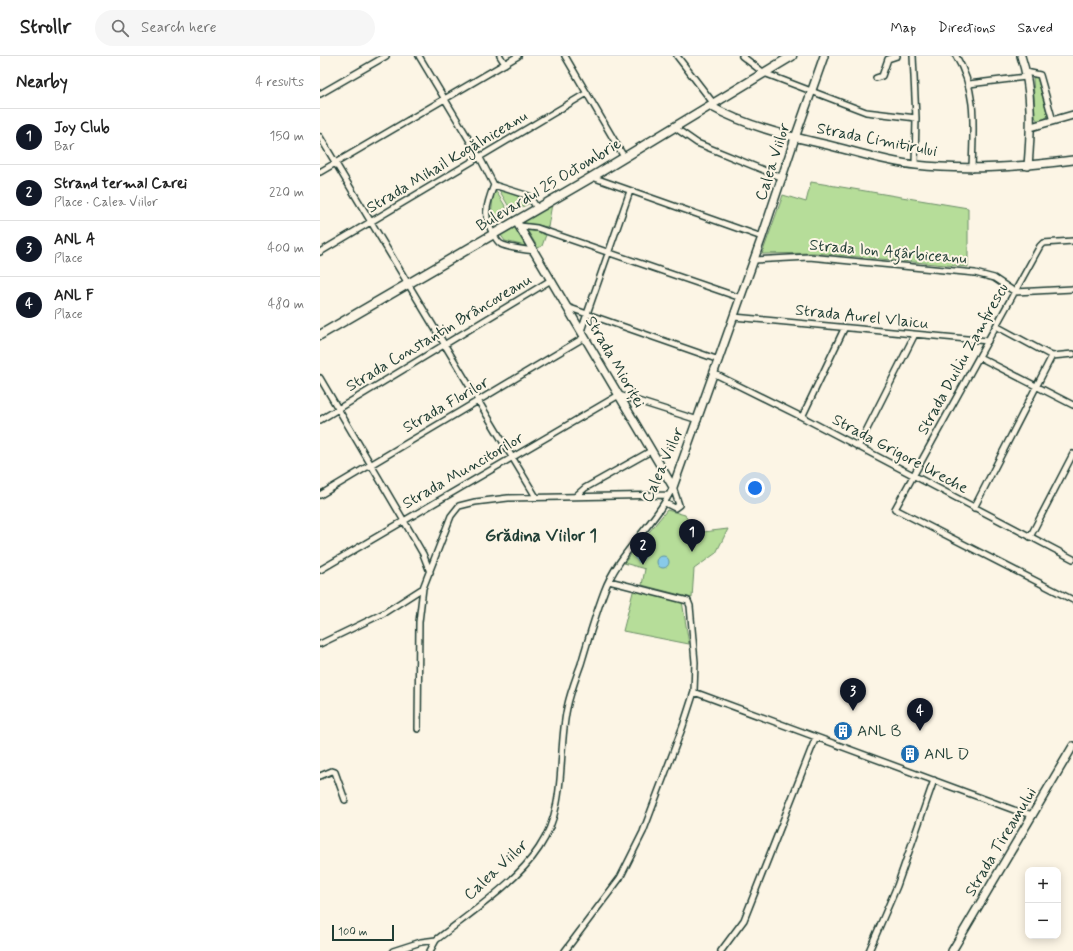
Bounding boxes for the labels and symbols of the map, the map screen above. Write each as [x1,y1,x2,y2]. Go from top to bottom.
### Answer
street label: Strada Mihail Kogălniceanu [363,106,532,219]
street label: Strada Cimitirului [815,118,939,162]
street label: Calea Viilor [751,120,796,203]
street label: Bulevardul 25 Octombrie [473,133,626,237]
street label: Strada Ion Agârbiceanu [808,235,967,270]
street label: Strada Constantin Brâncoveanu [342,269,536,397]
street label: Strada Duiliu Zamfirescu [913,279,1013,439]
street label: Strada Aurel Vlaicu [794,300,930,334]
street label: Strada Mioriței [580,312,650,412]
street label: Strada Florilor [399,372,493,438]
street label: Strada Grigore Ureche [828,409,972,499]
street label: Calea Viilor [637,424,689,506]
street label: Strada Muncitorilor [399,428,528,514]
your location [745,478,765,498]
pin: 1 [679,519,705,552]
district label: Grădina Viilor 1 [485,525,597,547]
pin: 2 [630,532,656,565]
pin: 3 [840,678,866,711]
pin: 4 [907,698,933,731]
building icon: ANL B [832,720,854,742]
place label: ANL B [857,721,902,742]
building icon: ANL D [899,743,921,765]
place label: ANL D [924,744,969,765]
street label: Strada Tireamului [960,783,1042,901]
street label: Calea Viilor [459,835,533,905]
scale bar [332,923,394,942]

